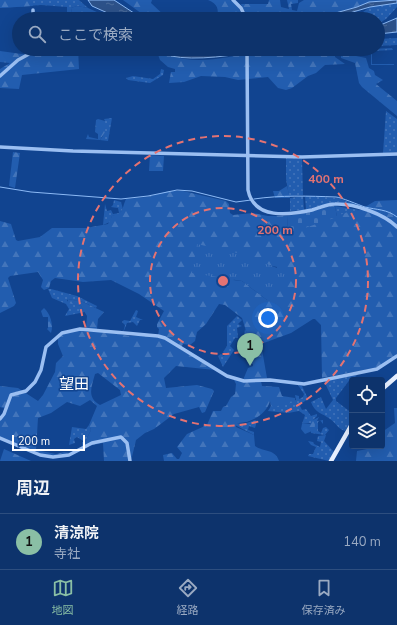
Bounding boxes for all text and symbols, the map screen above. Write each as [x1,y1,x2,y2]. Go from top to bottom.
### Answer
search box [12,12,385,56]
icon: search [26,23,48,45]
text: ここで検索 [58,25,133,45]
text: 400 m [308,171,344,187]
text: 200 m [257,222,293,238]
centre of rings [216,274,230,288]
your location [258,308,278,328]
pin: 1 [237,333,263,366]
district label: 望田 [59,374,89,394]
map controls [349,377,385,449]
button: locate [349,377,385,413]
button: layers [349,413,385,449]
scale bar [12,433,85,452]
text: 200 m [18,434,50,449]
text: 周辺 [16,477,50,500]
text: 清涼院 [54,523,99,543]
text: 1 [25,533,33,551]
text: 140 m [343,533,381,551]
text: 寺社 [54,545,80,563]
tab: 地図 [52,577,74,618]
tab: 経路 [177,577,199,618]
tab: 保存済み [302,577,346,618]

